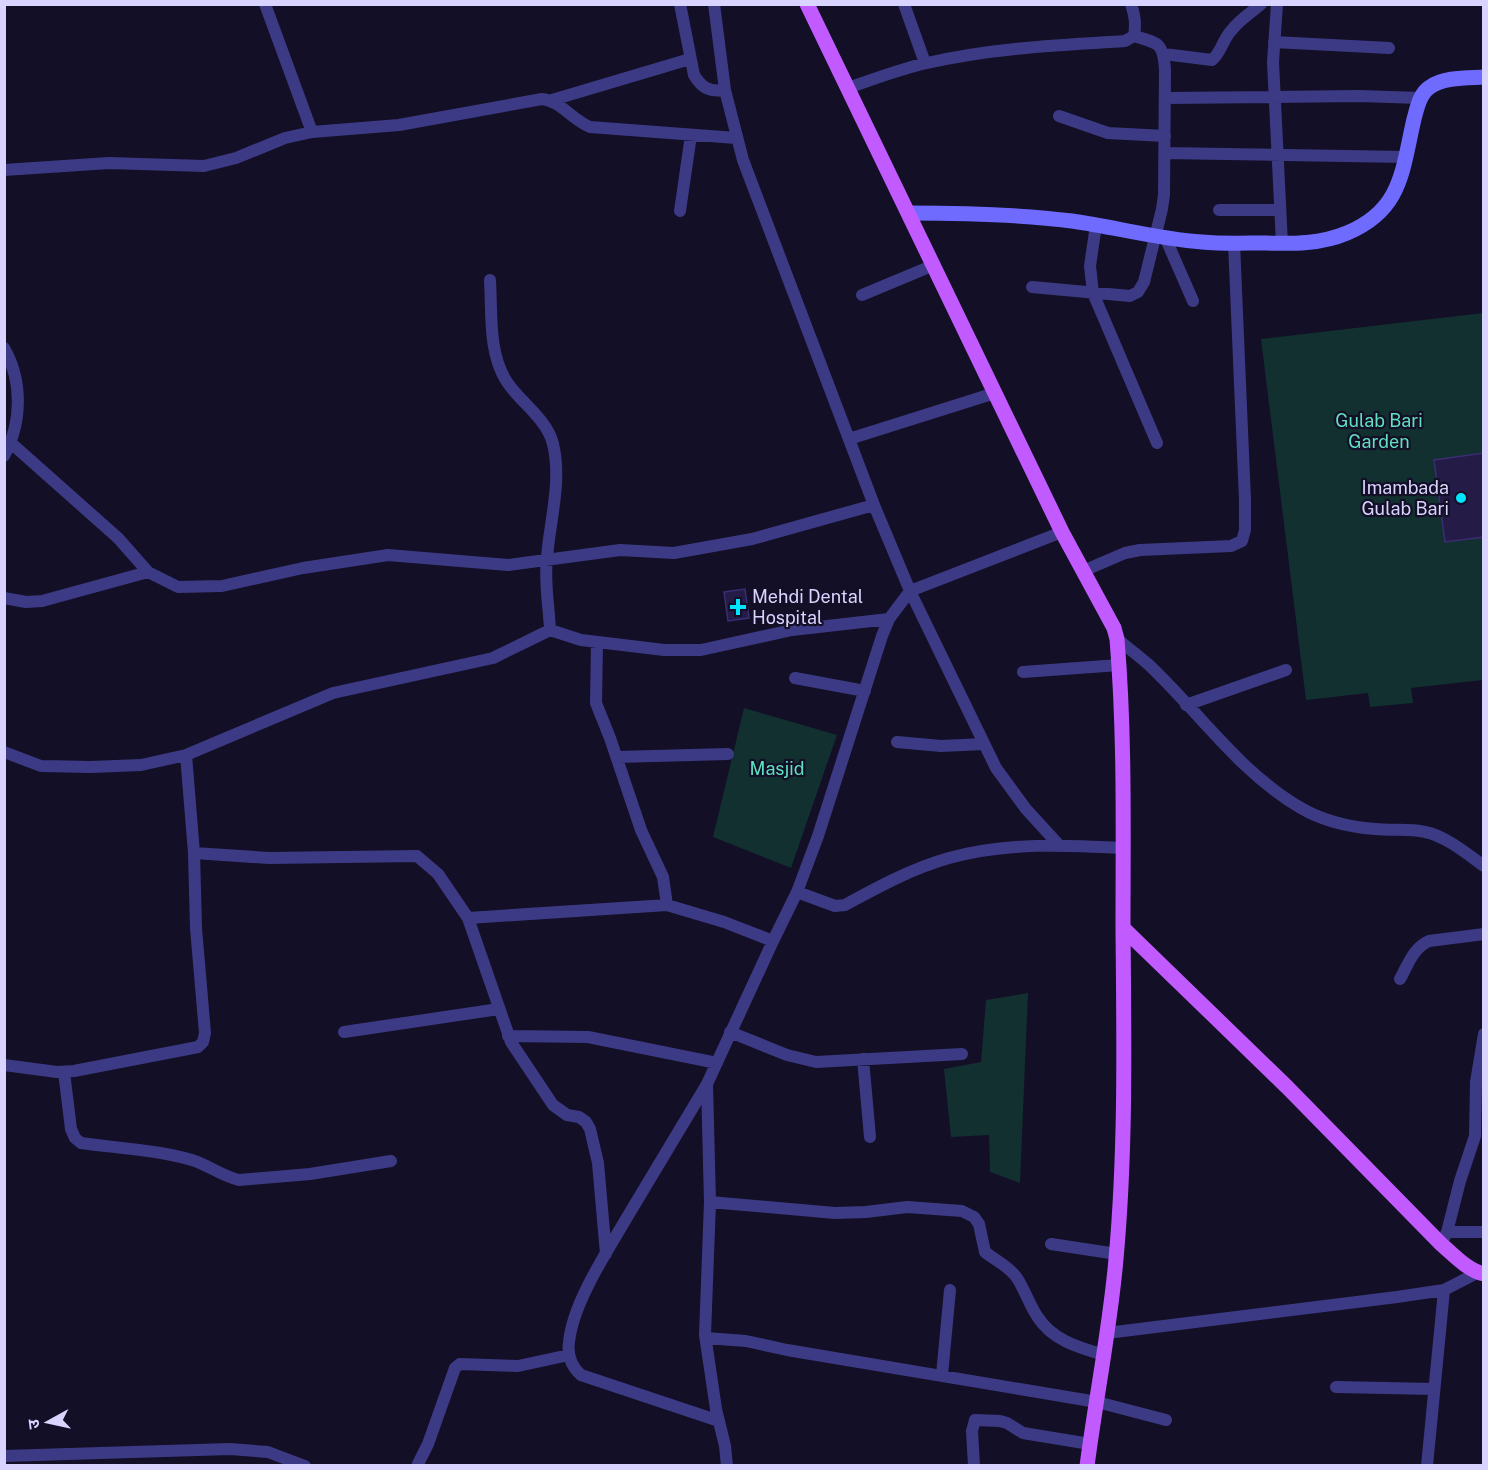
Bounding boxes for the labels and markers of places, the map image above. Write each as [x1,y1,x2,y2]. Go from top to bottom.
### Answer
place label: Imambada Gulab Bari [1361,477,1449,519]
marker: Imambada Gulab Bari [1454,491,1468,505]
place label: Mehdi Dental Hospital [752,586,863,628]
marker: Mehdi Dental Hospital [729,598,747,616]

